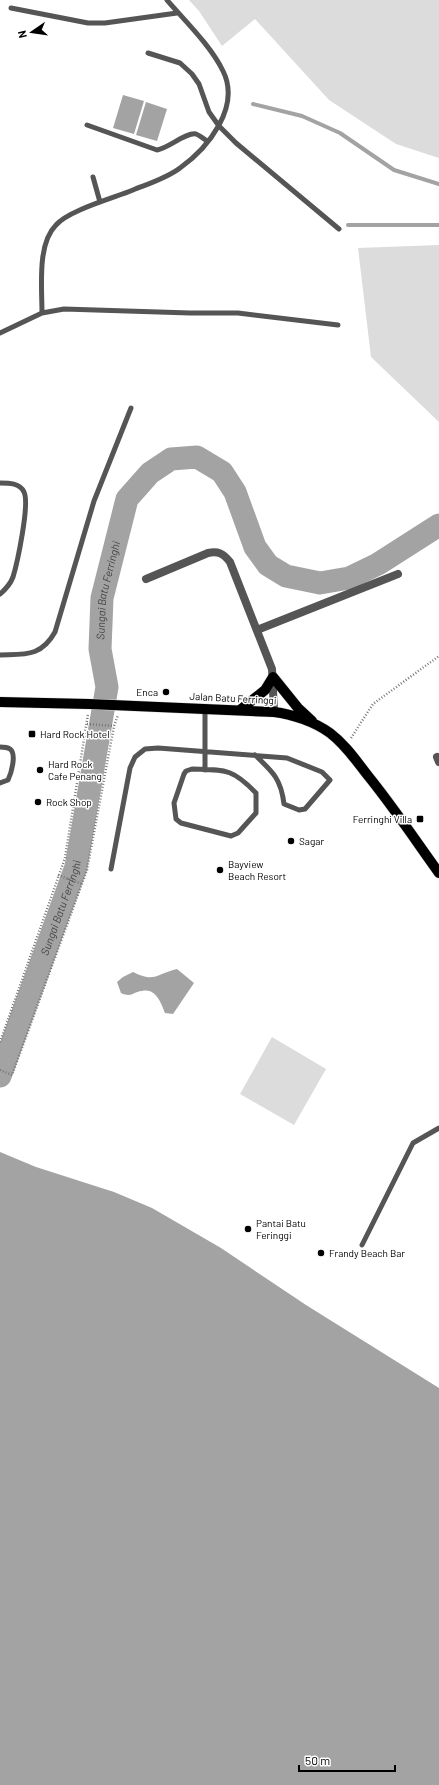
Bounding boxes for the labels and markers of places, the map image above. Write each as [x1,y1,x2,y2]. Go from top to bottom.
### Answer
place label: Enca [136,686,158,698]
marker: Enca [161,687,171,697]
place label: Hard Rock Hotel [40,728,110,740]
marker: Hard Rock Hotel [27,729,37,739]
place label: Hard Rock Cafe Penang [48,758,102,782]
marker: Hard Rock Cafe Penang [35,765,45,775]
place label: Rock Shop [46,796,92,808]
marker: Rock Shop [33,797,43,807]
place label: Ferringhi Villa [353,813,412,825]
marker: Ferringhi Villa [415,814,425,824]
place label: Sagar [299,835,324,847]
marker: Sagar [286,836,296,846]
place label: Bayview Beach Resort [228,858,287,882]
marker: Bayview Beach Resort [215,865,225,875]
place label: Pantai Batu Feringgi [256,1217,306,1241]
marker: Pantai Batu Feringgi [243,1224,253,1234]
place label: Frandy Beach Bar [329,1247,405,1259]
marker: Frandy Beach Bar [316,1248,326,1258]

